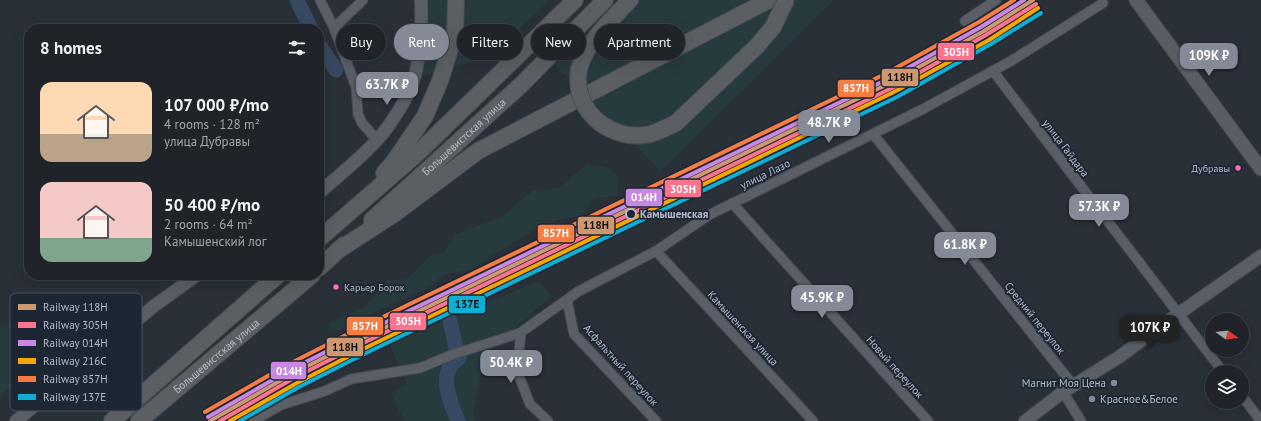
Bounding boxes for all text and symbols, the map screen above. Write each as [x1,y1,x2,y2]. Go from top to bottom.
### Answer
chip: Buy [336,24,386,60]
chip: Rent [394,24,449,60]
chip: Filters [457,24,523,60]
chip: New [531,24,586,60]
chip: Apartment [594,24,685,60]
text: 8 homes [40,37,102,59]
icon: filters [286,37,308,59]
line badge: 305Н [937,42,975,61]
pin: 109K ₽ [1176,43,1242,77]
text: 305Н [943,45,969,59]
text: 109K ₽ [1189,47,1229,64]
line badge: 118Н [881,68,919,87]
text: 118Н [887,70,913,84]
pin: 63.7K ₽ [350,72,424,106]
text: 63.7K ₽ [365,76,409,93]
line badge: 857Н [837,79,875,98]
text: 857Н [843,81,869,95]
text: 107 000 ₽/mo [164,94,269,116]
street label: Большевистская улица [419,95,509,178]
icon: home [72,98,120,146]
pin: 48.7K ₽ [792,110,866,144]
text: 48.7K ₽ [807,114,851,131]
text: 4 rooms · 128 m² [164,116,260,133]
street label: улица Гайдара [1040,116,1092,180]
text: улица Дубравы [164,133,250,150]
street label: улица Лазо [738,156,792,192]
place label: Дубравы [1192,162,1230,175]
marker: Дубравы [1233,163,1243,173]
line badge: 305Н [664,179,702,198]
text: 305Н [670,182,696,196]
line badge: 014Н [625,188,663,207]
text: 014Н [631,190,657,204]
text: 50 400 ₽/mo [164,194,260,216]
pin: 57.3K ₽ [1062,194,1136,228]
icon: home [72,198,120,246]
text: 57.3K ₽ [1078,198,1120,215]
place label: Камышенская [640,207,708,221]
marker: Камышенская [625,208,637,220]
text: 2 rooms · 64 m² [164,216,253,233]
line badge: 118Н [577,216,615,235]
text: 118Н [583,218,609,232]
line badge: 857Н [537,224,575,243]
text: 857Н [543,226,569,240]
pin: 61.8K ₽ [928,232,1002,266]
text: Камышенский лог [164,233,267,250]
text: 61.8K ₽ [943,236,987,253]
street label: Средний переулок [1002,279,1069,358]
place label: Карьер Борок [344,281,405,294]
marker: Карьер Борок [331,282,341,292]
pin: 45.9K ₽ [785,285,859,319]
street label: Камышенская улица [704,287,782,369]
text: 45.9K ₽ [800,289,844,306]
legend [10,293,142,411]
line badge: 137Е [448,295,486,314]
text: 137Е [455,297,479,311]
text: Railway 118Н [43,300,108,314]
line badge: 305Н [389,312,427,331]
north arrow [1205,313,1249,357]
map controls [1205,313,1249,409]
text: 305Н [395,314,421,328]
street label: Большевистская улица [170,315,262,396]
pin: 107K ₽ [1117,315,1183,349]
line badge: 857Н [346,316,384,336]
text: Railway 305Н [43,318,108,332]
text: 857Н [352,319,378,333]
text: 107K ₽ [1130,319,1170,336]
street label: Асфальтный переулок [581,321,662,409]
street label: Новый переулок [863,333,927,402]
text: Railway 014Н [43,336,108,350]
line badge: 118Н [326,337,364,357]
text: 118Н [332,340,358,354]
pin: 50.4K ₽ [474,350,548,384]
text: Railway 216С [43,354,107,368]
text: 50.4K ₽ [489,354,533,371]
line badge: 014Н [270,361,307,380]
text: 014Н [276,364,302,378]
button: layers [1205,365,1249,409]
text: Railway 857Н [43,372,108,386]
place label: Магнит Моя Цена [1022,376,1106,390]
marker: Магнит Моя Цена [1109,378,1119,388]
text: Railway 137Е [43,390,106,404]
place label: Красное&Белое [1100,392,1178,406]
marker: Красное&Белое [1087,394,1097,404]

